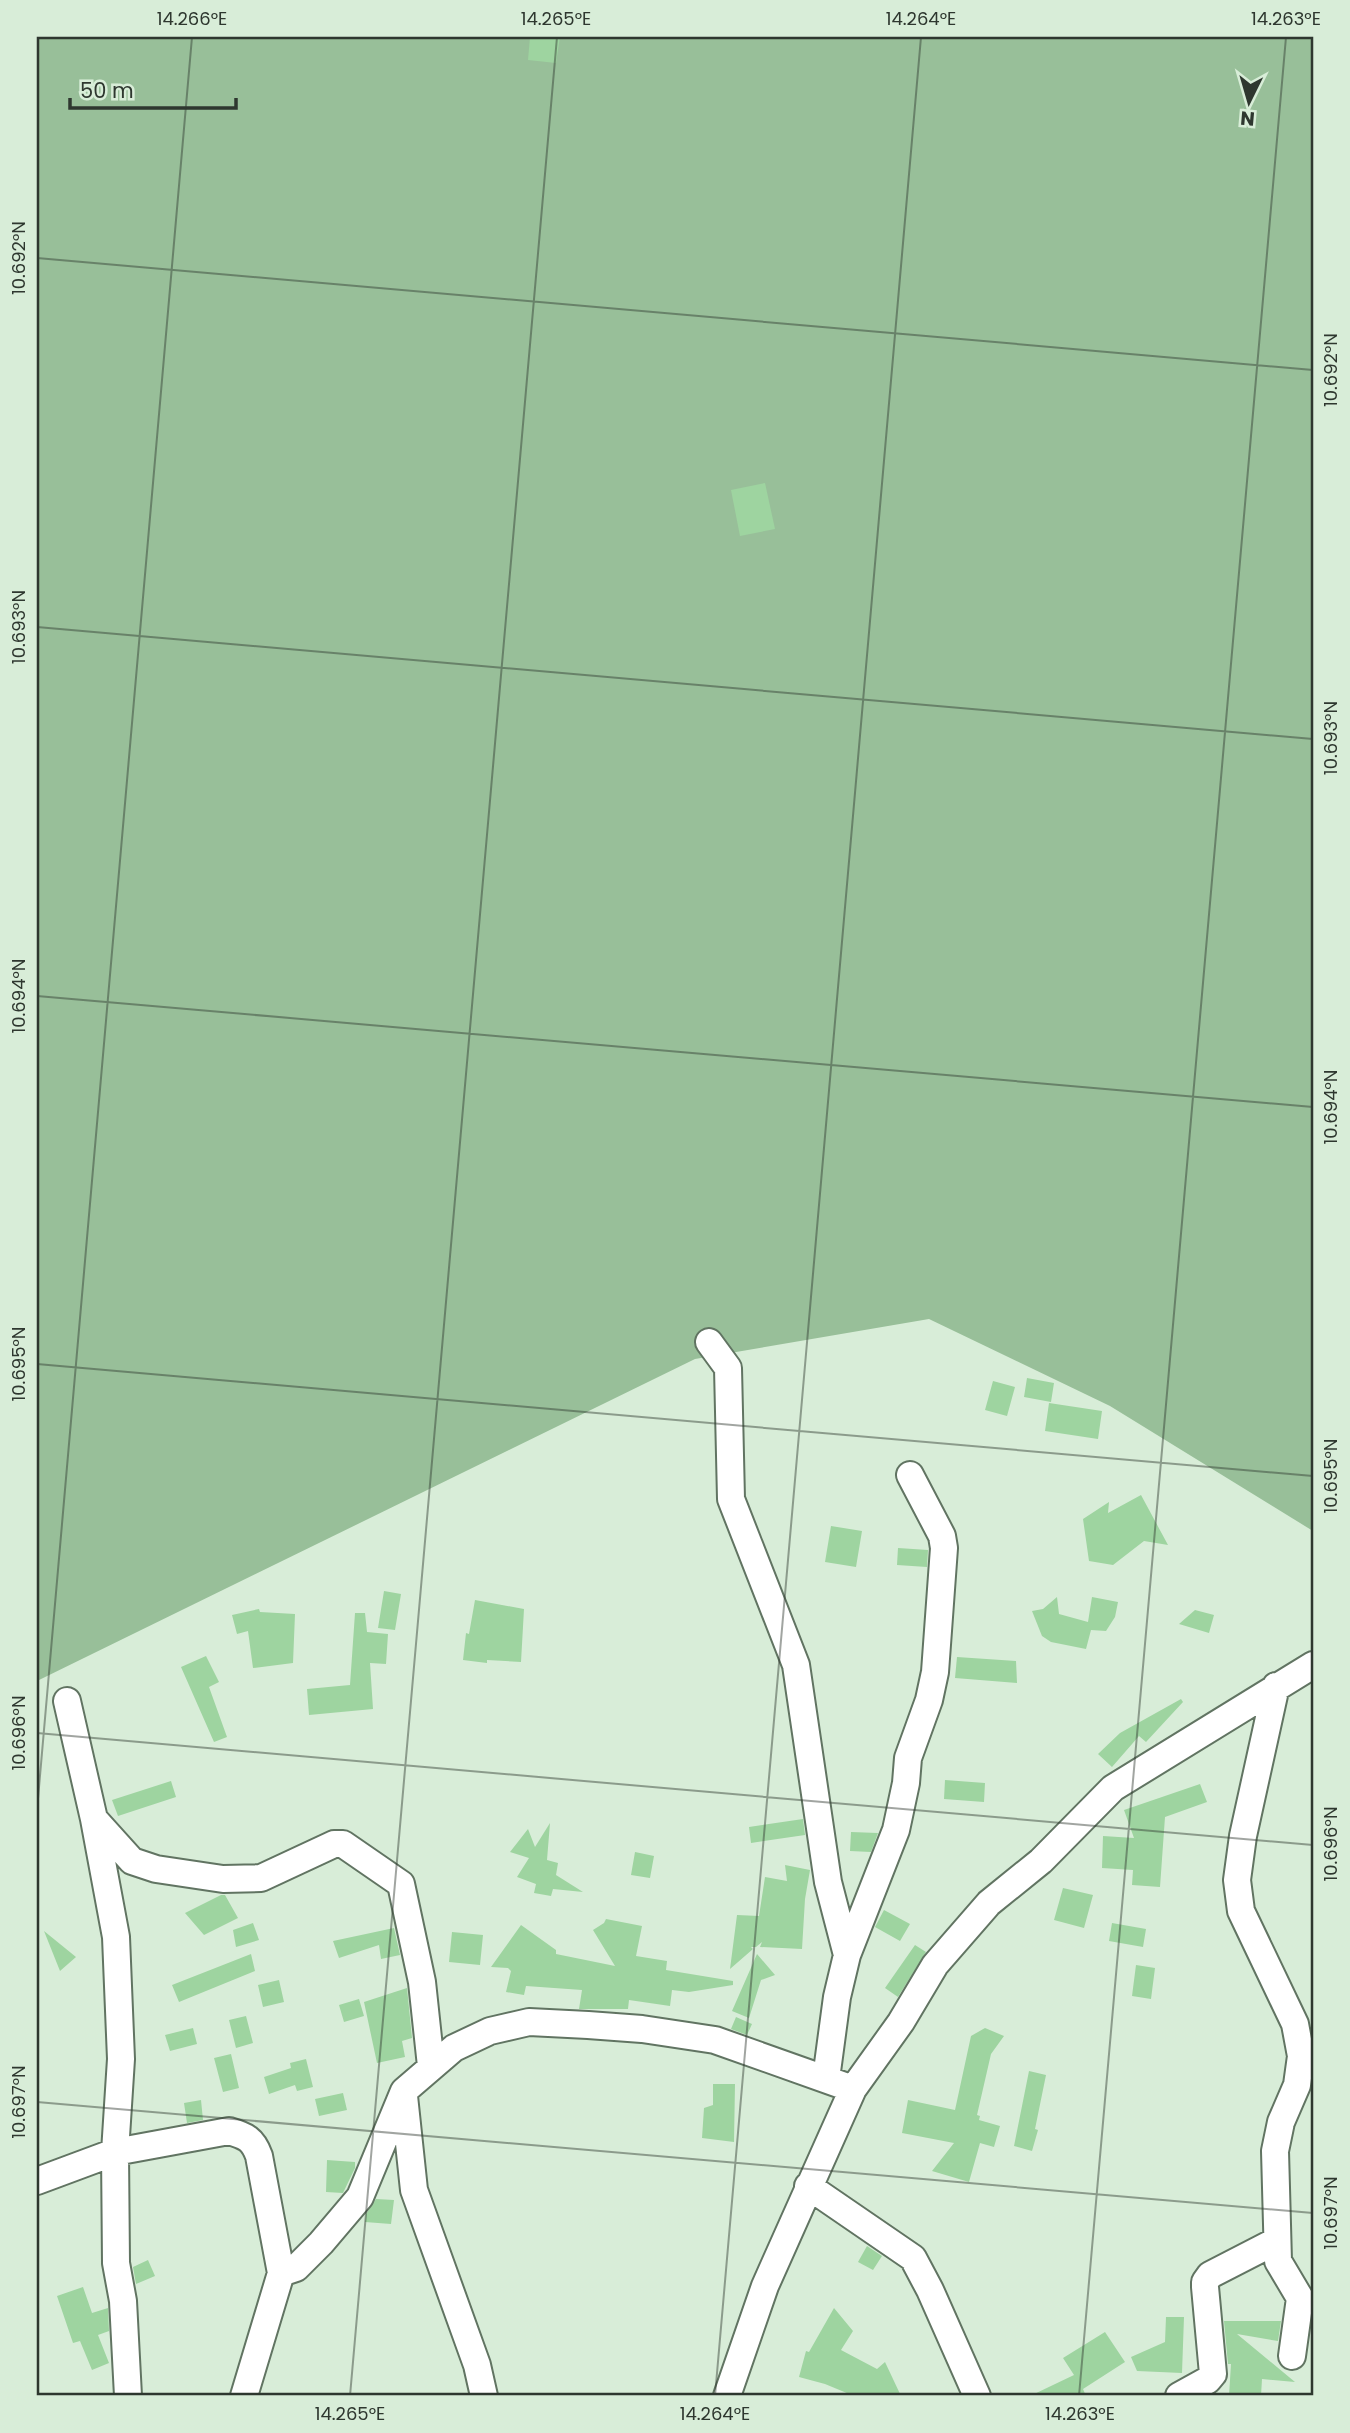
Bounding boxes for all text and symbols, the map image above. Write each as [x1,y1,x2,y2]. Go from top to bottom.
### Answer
text: 14.266°E [157,6,227,31]
text: 14.265°E [521,6,591,31]
text: 14.264°E [886,6,956,31]
text: 14.263°E [1251,6,1321,31]
scale bar [70,66,236,110]
north arrow [1214,66,1284,136]
text: 50 m [80,76,134,105]
text: N [1239,104,1256,133]
text: 10.692°N [6,221,31,295]
text: 10.692°N [1318,333,1343,407]
text: 10.693°N [6,590,31,664]
text: 10.693°N [1318,701,1343,775]
text: 10.694°N [6,959,31,1033]
text: 10.694°N [1318,1070,1343,1144]
text: 10.695°N [6,1327,31,1401]
text: 10.695°N [1318,1439,1343,1513]
text: 10.696°N [6,1695,31,1771]
text: 10.696°N [1318,1806,1343,1882]
text: 10.697°N [6,2065,31,2139]
text: 10.697°N [1318,2176,1343,2250]
text: 14.265°E [315,2401,385,2426]
text: 14.264°E [680,2401,750,2426]
text: 14.263°E [1045,2401,1115,2426]

